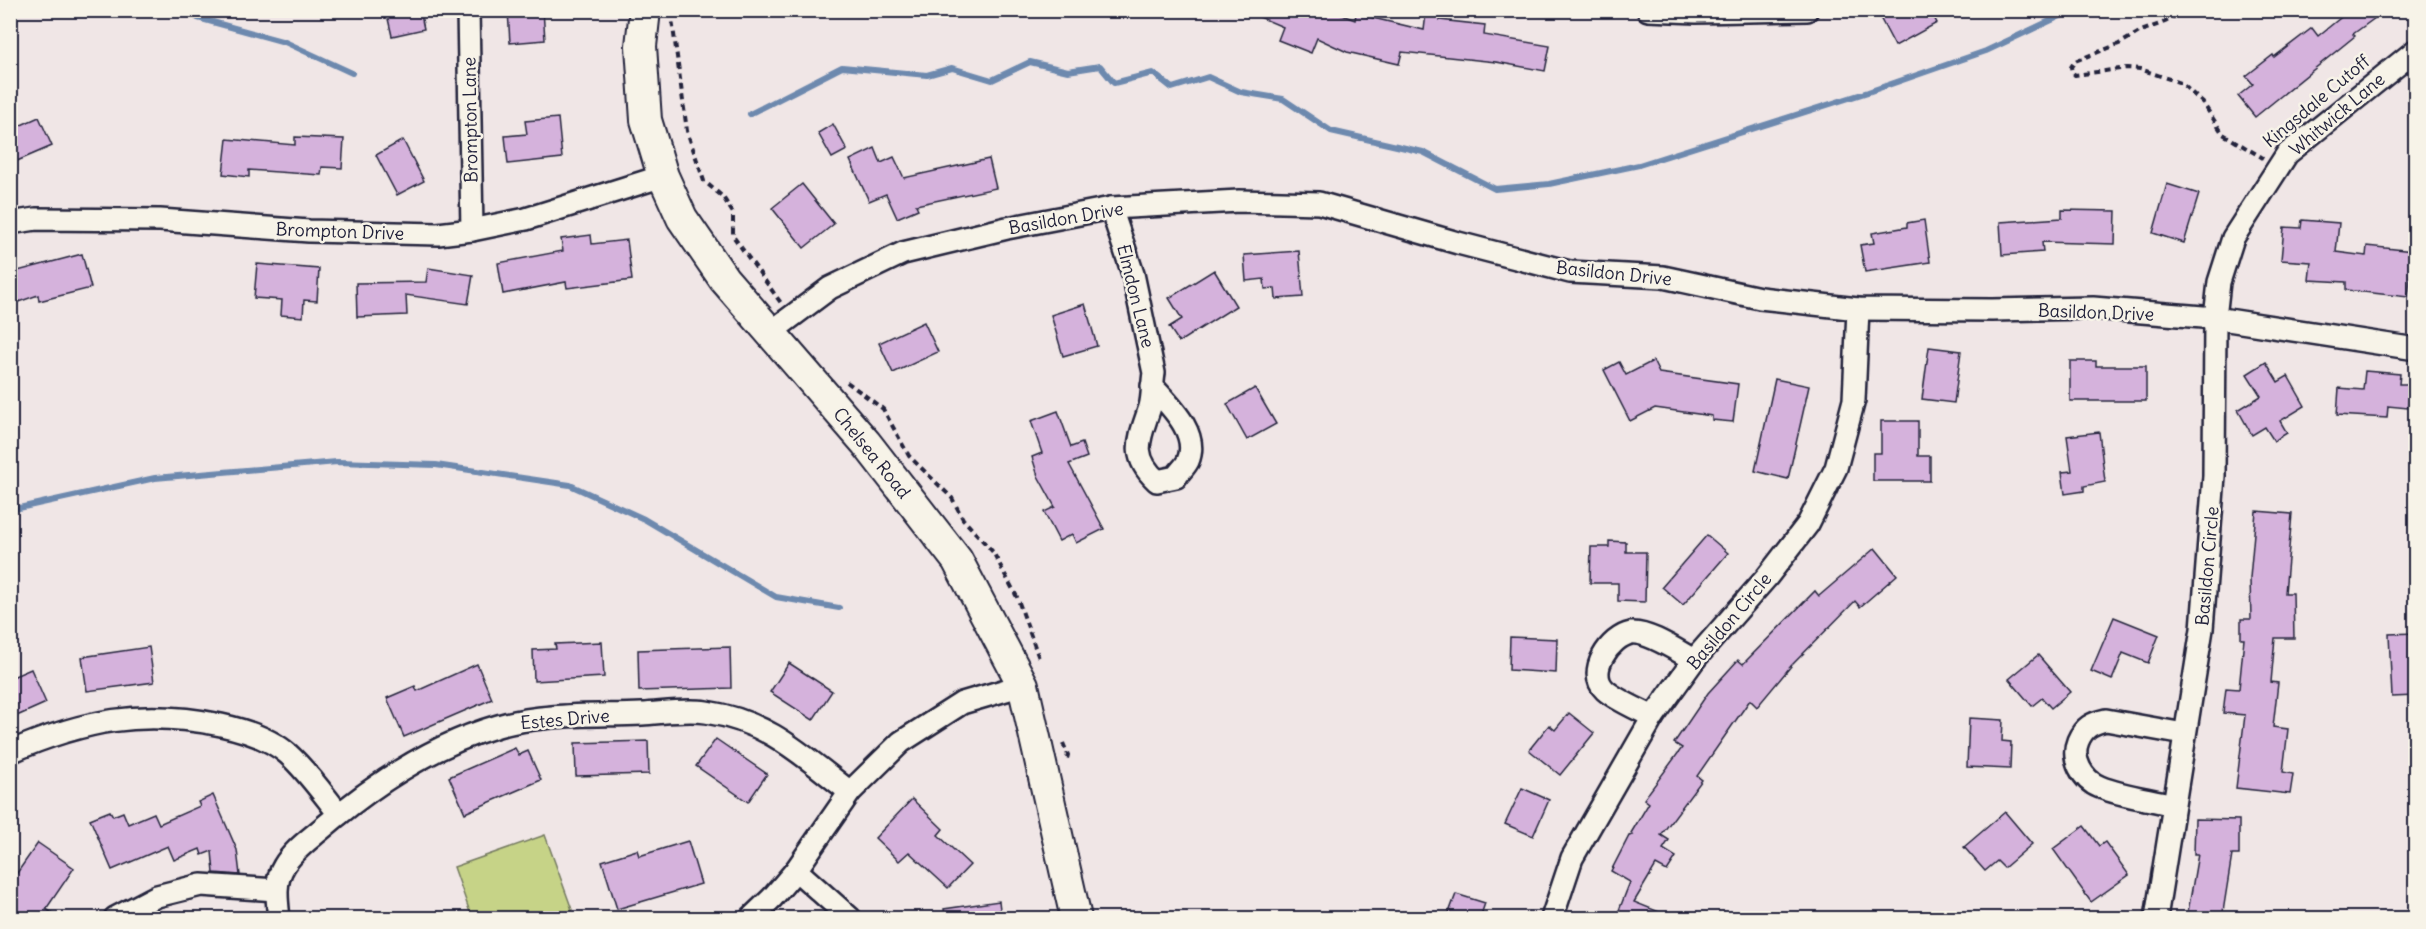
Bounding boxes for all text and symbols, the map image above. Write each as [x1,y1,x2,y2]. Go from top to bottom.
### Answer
street label: Kingsdale Cutoff [2258,49,2375,152]
street label: Brompton Lane [457,57,483,183]
street label: Whitwick Lane [2285,67,2389,161]
street label: Basildon Drive [1007,197,1125,239]
street label: Brompton Drive [275,217,405,245]
street label: Elmdon Lane [1112,242,1160,350]
street label: Basildon Drive [1555,255,1673,291]
street label: Basildon Drive [2037,298,2155,326]
street label: Chelsea Road [828,403,916,504]
street label: Basildon Circle [2190,505,2224,627]
street label: Basildon Circle [1682,568,1776,674]
street label: Estes Drive [519,704,611,734]

